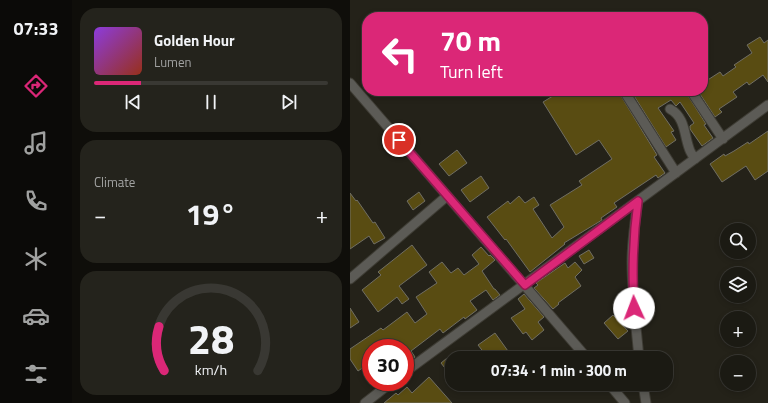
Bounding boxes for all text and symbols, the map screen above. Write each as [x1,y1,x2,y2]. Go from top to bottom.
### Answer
text: 07:33 [14,15,58,42]
text: 70 m [440,19,501,62]
icon: left [374,28,426,80]
text: Golden Hour [154,29,235,52]
text: Lumen [154,52,191,72]
text: Turn left [440,58,503,85]
icon: directions [22,72,50,100]
icon: previous [122,91,144,113]
icon: pause [200,91,222,113]
icon: next [278,91,300,113]
pin [382,123,416,157]
icon: music [22,129,50,157]
icon: arrive [388,129,410,151]
text: Climate [94,172,135,192]
icon: phone [22,187,50,215]
text: 19° [186,191,236,237]
text: − [94,198,106,232]
text: + [316,198,328,232]
map controls [720,223,756,391]
button: search [720,223,756,259]
icon: climate [22,245,50,273]
button: layers [720,267,756,303]
position arrow [613,287,655,329]
icon: car [22,302,50,330]
text: 28 [188,307,234,370]
button: + [720,311,756,347]
speed limit sign: 30 [362,339,414,391]
button: − [720,355,756,391]
text: km/h [195,359,227,381]
text: 07:34 · 1 min · 300 m [491,359,627,382]
icon: filters [22,360,50,388]

